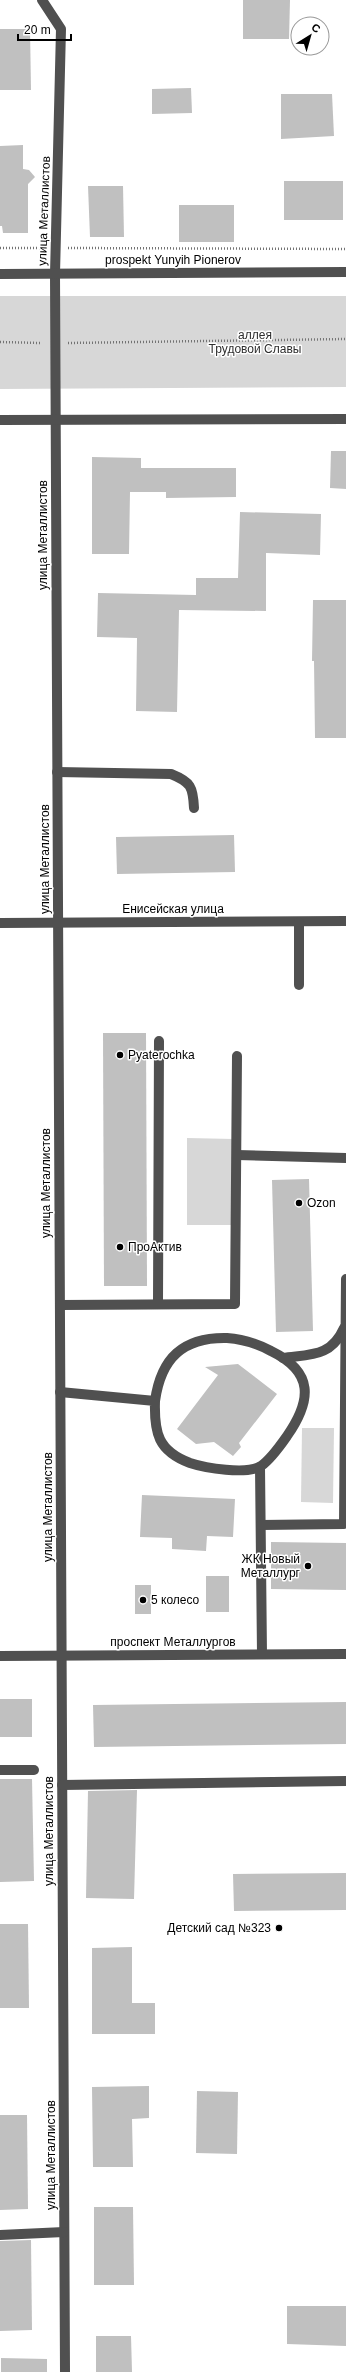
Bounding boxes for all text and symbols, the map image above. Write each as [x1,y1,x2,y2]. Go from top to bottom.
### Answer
scale bar [18,16,71,42]
north arrow [290,16,330,56]
text: С [309,21,323,35]
text: 20 m [24,23,51,37]
street label: улица Металлистов [35,156,53,266]
street label: prospekt Yunyih Pionerov [105,253,241,267]
park label: аллея Трудовой Славы [209,328,301,356]
street label: улица Металлистов [36,480,50,590]
street label: улица Металлистов [38,804,52,914]
street label: Енисейская улица [122,902,224,916]
place label: Pyaterochka [128,1048,195,1062]
marker: Pyaterochka [115,1050,125,1060]
street label: улица Металлистов [39,1128,53,1238]
place label: Ozon [307,1196,336,1210]
marker: Ozon [294,1198,304,1208]
place label: ПроАктив [128,1240,182,1254]
marker: ПроАктив [115,1242,125,1252]
street label: улица Металлистов [41,1452,55,1562]
place label: ЖК Новый Металлург [241,1552,301,1580]
marker: ЖК Новый Металлург [303,1561,313,1571]
place label: 5 колесо [151,1593,200,1607]
marker: 5 колесо [138,1595,148,1605]
street label: проспект Металлургов [110,1635,236,1649]
street label: улица Металлистов [42,1776,56,1886]
place label: Детский сад №323 [167,1921,271,1935]
marker: Детский сад №323 [274,1923,284,1933]
street label: улица Металлистов [44,2100,58,2210]

